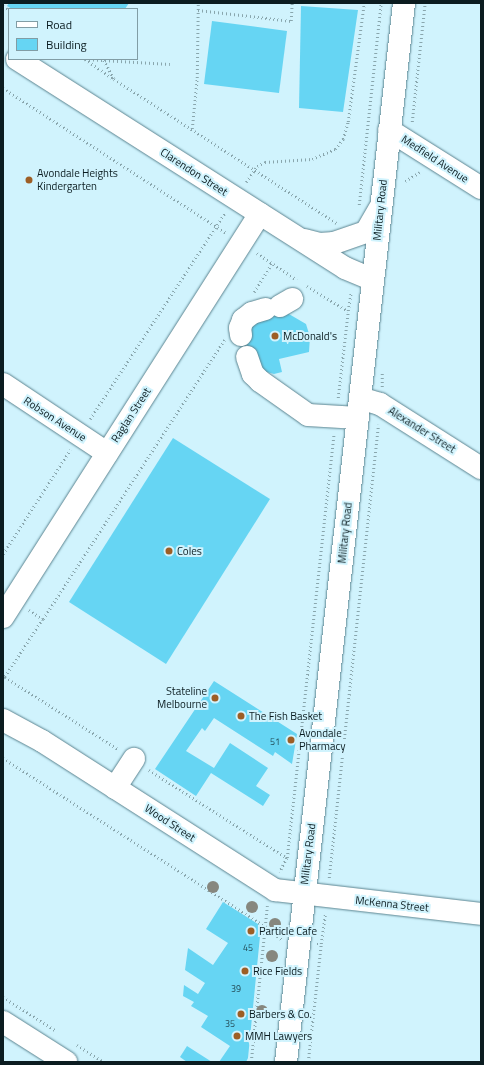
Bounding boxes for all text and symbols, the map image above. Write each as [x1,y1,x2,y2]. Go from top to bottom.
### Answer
legend [8,8,138,60]
text: Road [46,15,72,34]
text: Building [46,35,87,54]
street label: Medfield Avenue [399,132,471,186]
street label: Clarendon Street [158,145,230,199]
place label: Avondale Heights Kindergarten [37,167,118,193]
marker: Avondale Heights Kindergarten [24,175,34,185]
street label: Military Road [370,179,390,241]
place label: McDonald's [283,329,337,343]
marker: McDonald's [270,331,280,341]
street label: Raglan Street [108,385,154,445]
street label: Robson Avenue [21,394,89,444]
street label: Alexander Street [386,404,458,456]
street label: Military Road [335,502,355,564]
place label: Coles [177,544,202,558]
marker: Coles [164,546,174,556]
place label: Stateline Melbourne [157,685,207,711]
marker: Stateline Melbourne [210,693,220,703]
place label: The Fish Basket [249,709,322,723]
marker: The Fish Basket [236,711,246,721]
place label: Avondale Pharmacy [299,727,346,753]
marker: Avondale Pharmacy [286,735,296,745]
house number: 51 [270,737,280,747]
street label: Wood Street [142,802,198,844]
street label: Military Road [298,823,318,885]
street label: McKenna Street [355,894,429,914]
place label: Particle Cafe [259,924,317,938]
marker: Particle Cafe [246,926,256,936]
house number: 45 [243,943,253,953]
place label: Rice Fields [253,964,302,978]
marker: Rice Fields [240,966,250,976]
house number: 39 [231,984,241,994]
place label: Barbers & Co. [249,1007,312,1021]
marker: Barbers & Co. [236,1009,246,1019]
house number: 35 [225,1019,235,1029]
place label: MMH Lawyers [245,1029,312,1043]
marker: MMH Lawyers [232,1031,242,1041]

